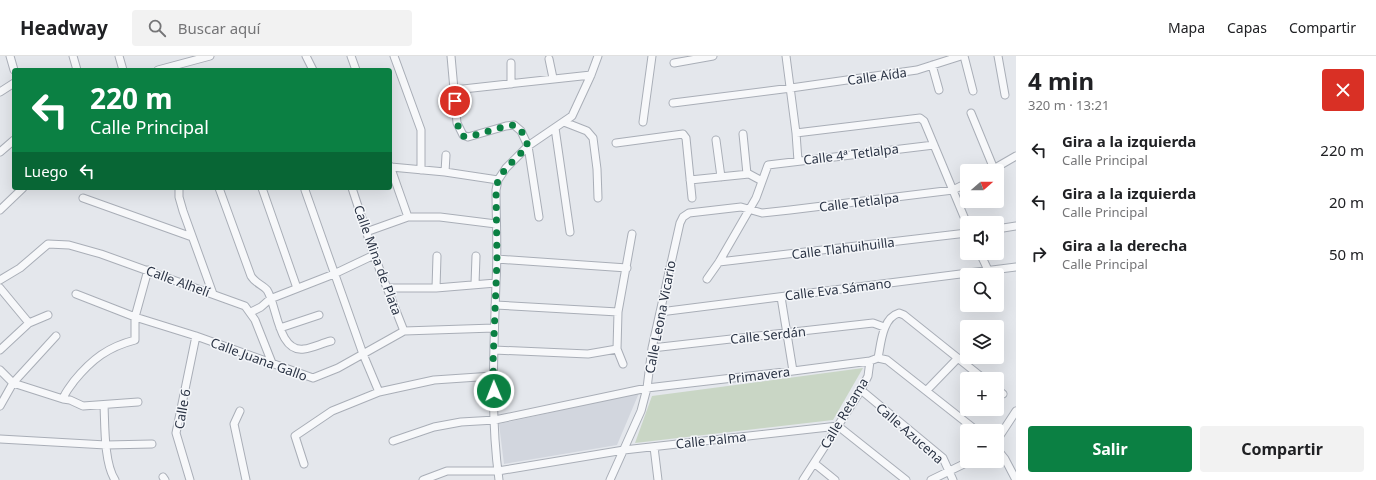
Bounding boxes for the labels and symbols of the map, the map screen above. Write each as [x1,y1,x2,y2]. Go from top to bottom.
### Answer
street label: Calle Aída [846,63,908,89]
pin [438,84,472,118]
street label: Calle 4ª Tetlalpa [802,139,900,169]
north arrow [960,164,1004,208]
street label: Calle Tetlalpa [818,188,900,216]
street label: Calle Mina de Plata [350,202,406,318]
street label: Calle Tlahuihuilla [790,233,896,263]
street label: Calle Leona Vicario [640,259,680,375]
street label: Calle Alhelí [144,261,213,301]
street label: Calle Eva Sámano [784,274,892,304]
street label: Calle Serdán [729,322,807,348]
street label: Calle Juana Gallo [208,333,310,385]
street label: Primavera [727,362,791,388]
position arrow [473,370,515,412]
street label: Calle Retama [816,374,872,452]
street label: Calle 6 [170,388,194,430]
street label: Calle Azucena [872,399,948,467]
street label: Calle Palma [675,427,747,453]

